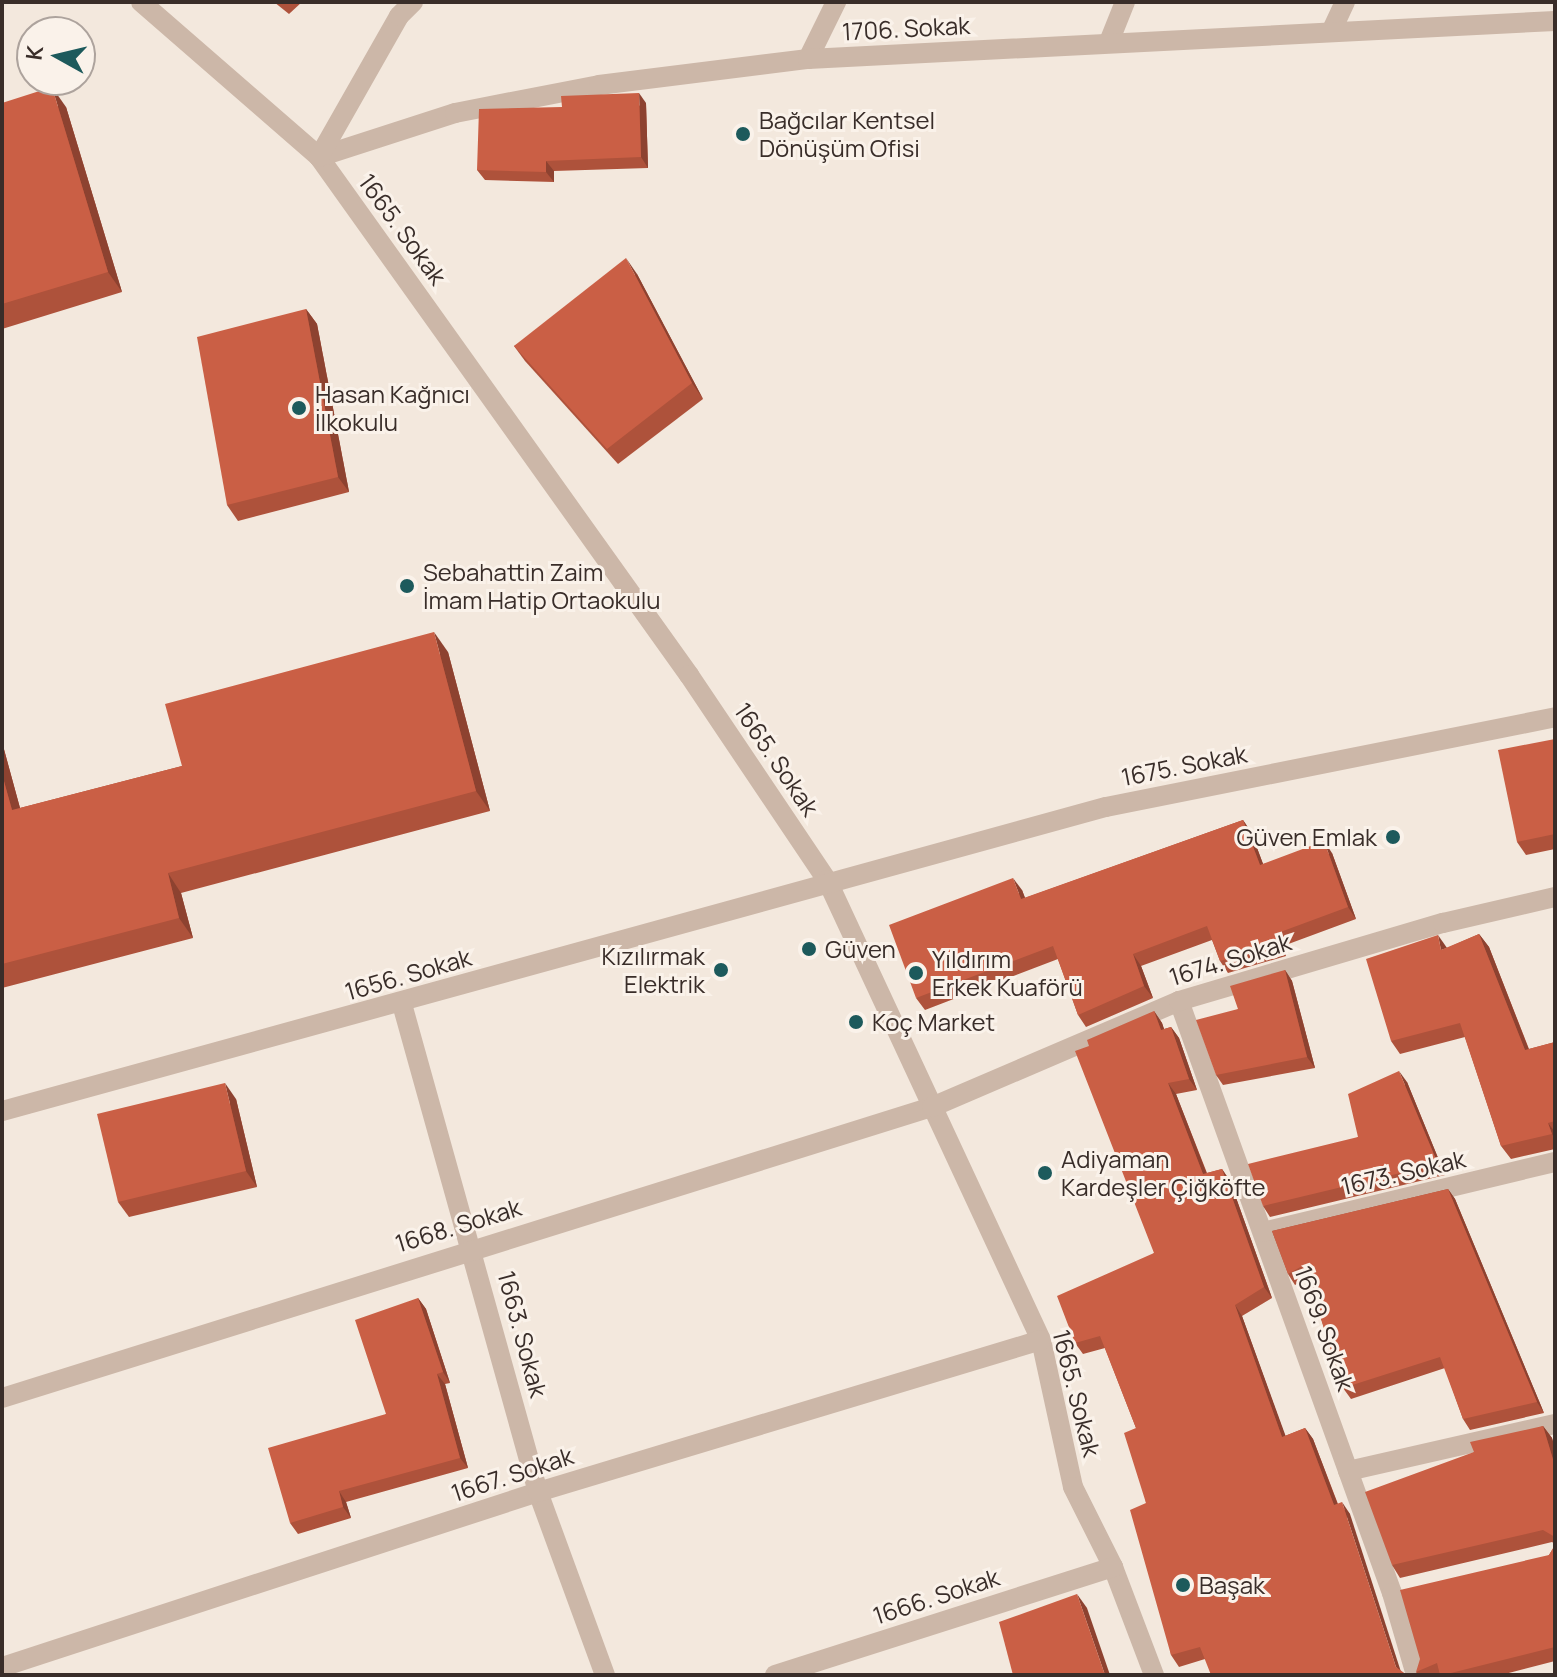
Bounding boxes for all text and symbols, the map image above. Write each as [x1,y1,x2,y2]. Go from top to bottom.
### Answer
street label: 1706. Sokak [841,10,971,46]
north arrow [16,16,96,96]
text: K [18,44,50,62]
place label: Bağcılar Kentsel Dönüşüm Ofisi [759,106,935,162]
marker: Bağcılar Kentsel Dönüşüm Ofisi [734,125,752,143]
street label: 1665. Sokak [353,168,453,290]
place label: Hasan Kağnıcı İlkokulu [315,380,470,436]
marker: Hasan Kağnıcı İlkokulu [290,399,308,417]
place label: Sebahattin Zaim İmam Hatip Ortaokulu [423,558,661,614]
marker: Sebahattin Zaim İmam Hatip Ortaokulu [398,577,416,595]
street label: 1665. Sokak [729,697,825,821]
street label: 1675. Sokak [1119,739,1249,791]
place label: Güven Emlak [1237,823,1377,851]
marker: Güven Emlak [1384,828,1402,846]
street label: 1674. Sokak [1166,927,1294,991]
place label: Güven [825,935,896,963]
marker: Güven [800,940,818,958]
street label: 1656. Sokak [342,942,474,1006]
place label: Kızılırmak Elektrik [601,942,705,998]
place label: Yıldırım Erkek Kuaförü [932,945,1083,1001]
marker: Kızılırmak Elektrik [712,961,730,979]
marker: Yıldırım Erkek Kuaförü [907,964,925,982]
place label: Koç Market [872,1008,995,1036]
marker: Koç Market [847,1013,865,1031]
street label: 1673. Sokak [1338,1144,1468,1200]
place label: Adiyaman Kardeşler Çiğköfte [1061,1145,1265,1201]
marker: Adiyaman Kardeşler Çiğköfte [1036,1164,1054,1182]
street label: 1668. Sokak [392,1192,524,1258]
street label: 1669. Sokak [1289,1262,1361,1394]
street label: 1663. Sokak [492,1268,554,1400]
street label: 1665. Sokak [1047,1326,1107,1460]
street label: 1667. Sokak [447,1441,577,1507]
street label: 1666. Sokak [869,1562,1003,1630]
place label: Başak [1199,1571,1265,1599]
marker: Başak [1174,1576,1192,1594]

